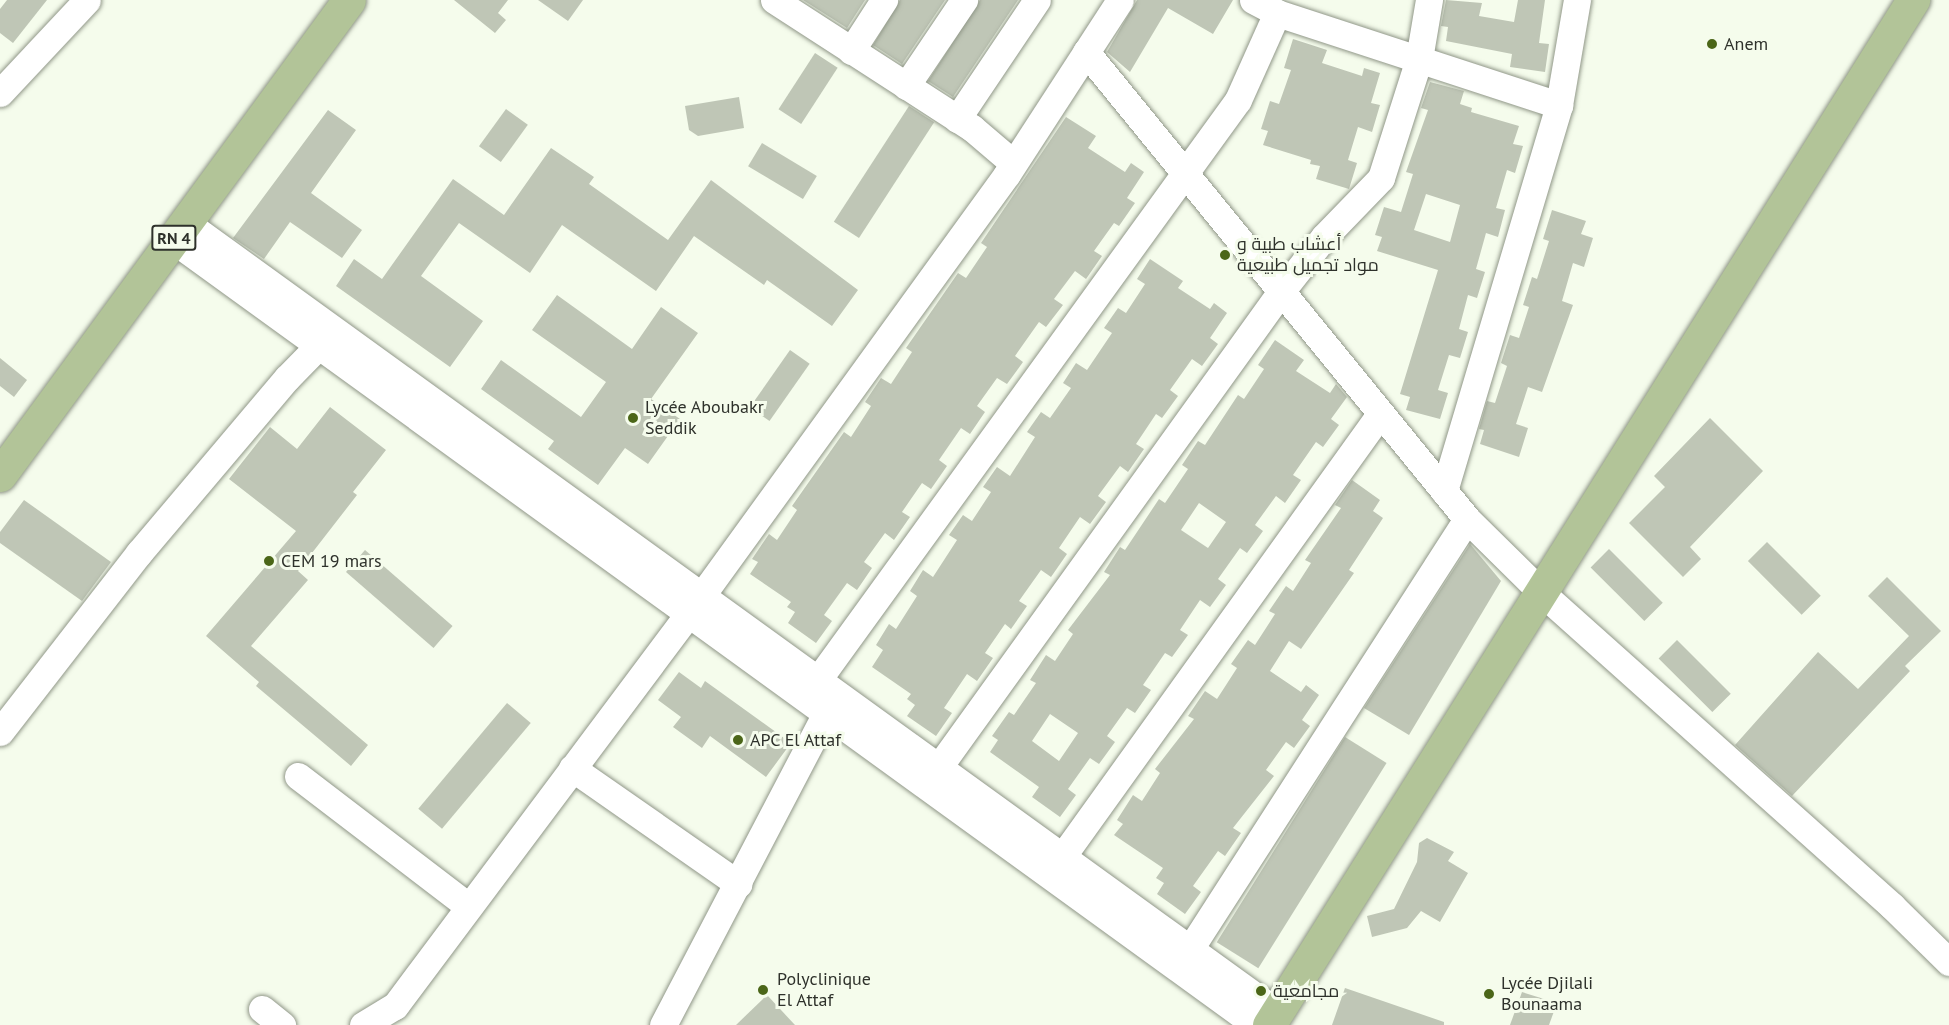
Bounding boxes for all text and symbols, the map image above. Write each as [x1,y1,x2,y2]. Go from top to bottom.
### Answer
place label: Anem [1724,33,1768,55]
marker: Anem [1705,37,1719,51]
road number: RN 4 [150,225,198,251]
place label: أعشاب طبية و مواد تجميل طبيعية [1237,234,1379,276]
marker: أعشاب طبية و مواد تجميل طبيعية [1218,248,1232,262]
place label: Lycée Aboubakr Seddik [645,397,764,440]
marker: Lycée Aboubakr Seddik [626,411,640,425]
place label: CEM 19 mars [281,550,382,572]
marker: CEM 19 mars [262,554,276,568]
place label: APC El Attaf [750,729,842,751]
marker: APC El Attaf [731,733,745,747]
place label: Polyclinique El Attaf [777,969,871,1012]
place label: Lycée Djilali Bounaama [1501,973,1593,1016]
place label: مجامعية [1273,980,1339,1002]
marker: Polyclinique El Attaf [754,981,772,999]
marker: مجامعية [1254,984,1268,998]
marker: Lycée Djilali Bounaama [1482,987,1496,1001]

